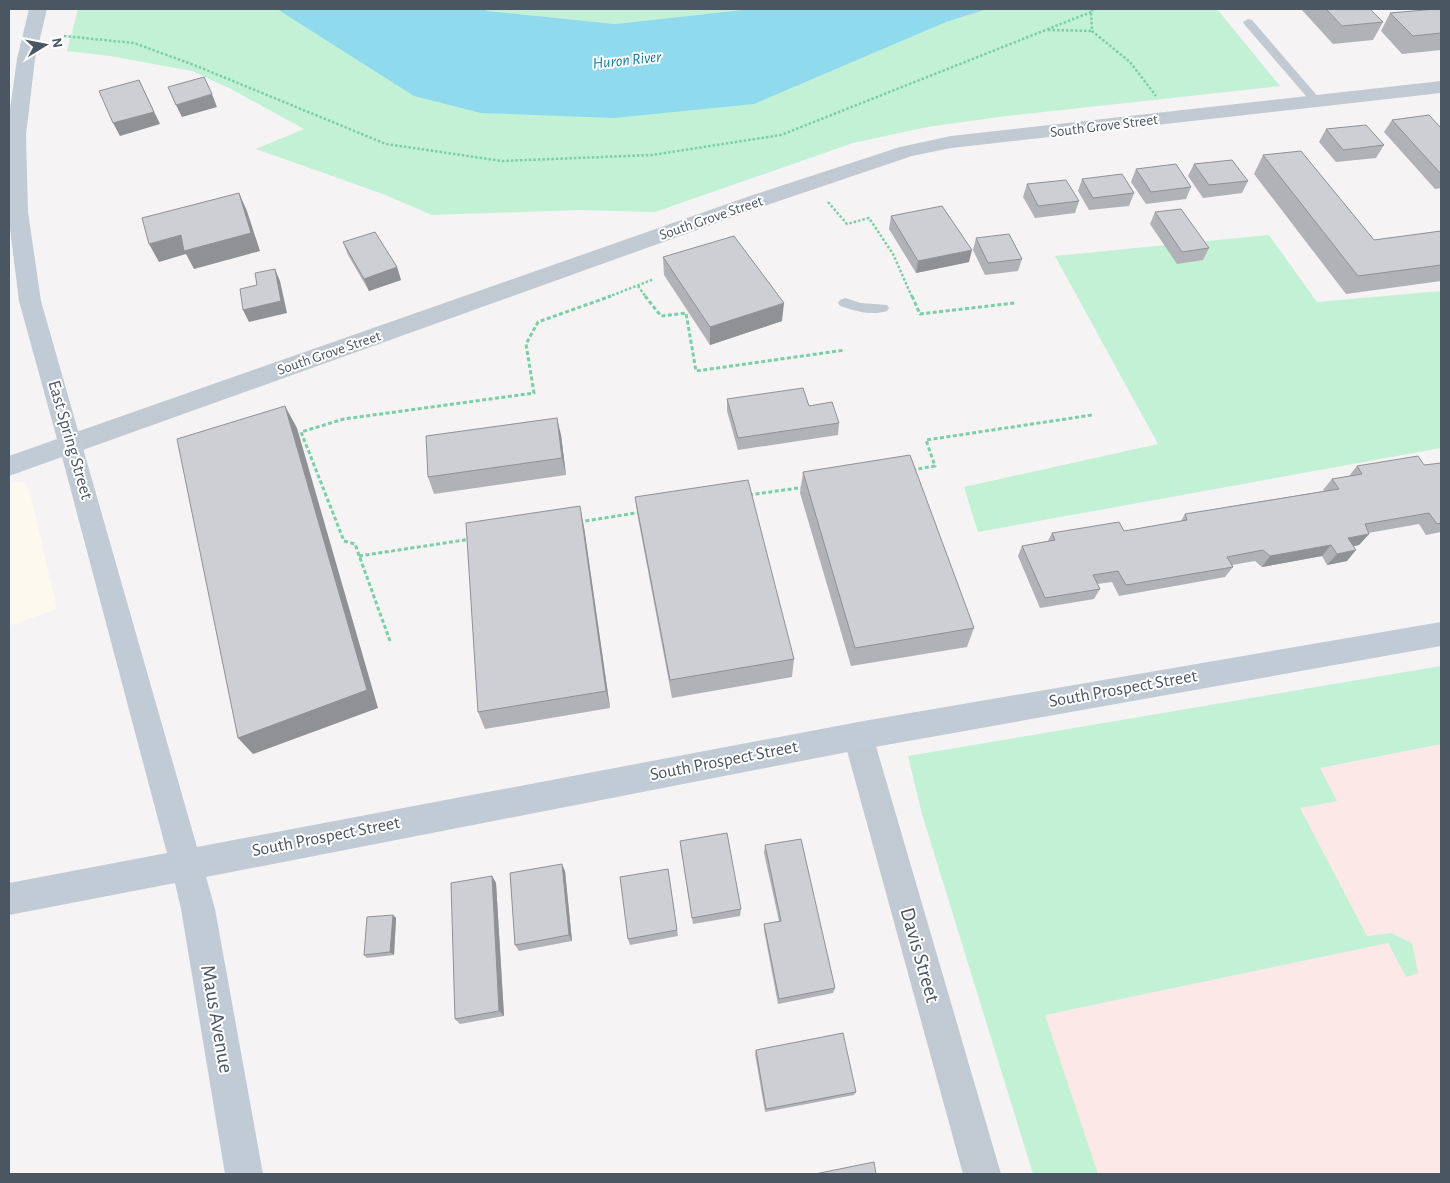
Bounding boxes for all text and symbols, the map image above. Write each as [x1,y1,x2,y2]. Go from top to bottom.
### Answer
north arrow [20,20,70,70]
text: N [49,37,65,49]
water label: Huron River [592,48,663,72]
street label: South Grove Street [1049,112,1159,140]
street label: South Grove Street [657,193,765,243]
street label: South Grove Street [275,328,383,378]
street label: East Spring Street [44,378,96,502]
street label: South Prospect Street [1048,667,1199,711]
street label: South Prospect Street [649,738,800,784]
street label: South Prospect Street [251,814,402,860]
street label: Davis Street [896,905,944,1005]
street label: Maus Avenue [197,963,237,1075]

